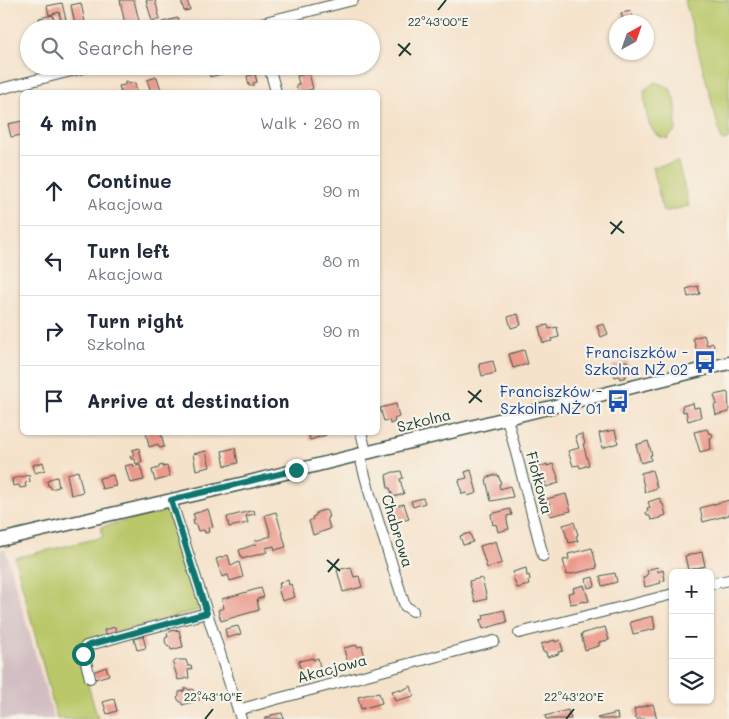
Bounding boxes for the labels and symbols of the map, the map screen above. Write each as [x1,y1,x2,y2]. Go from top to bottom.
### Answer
text: 22°43'00"E [408,13,468,29]
north arrow [609,15,654,60]
place label: Franciszków - Szkolna NŻ 02 [585,342,688,379]
bus stop icon: Franciszków - Szkolna NŻ 02 [692,349,718,375]
place label: Franciszków - Szkolna NŻ 01 [500,381,602,418]
bus stop icon: Franciszków - Szkolna NŻ 01 [605,388,631,414]
street label: Szkolna [395,404,453,436]
street label: Fiołkowa [522,449,558,516]
route end [285,459,308,482]
street label: Chabrowa [377,492,419,570]
route start [72,643,95,666]
street label: Akacjowa [295,649,369,687]
text: 22°43'10"E [184,688,242,704]
text: 22°43'20"E [544,688,604,704]

